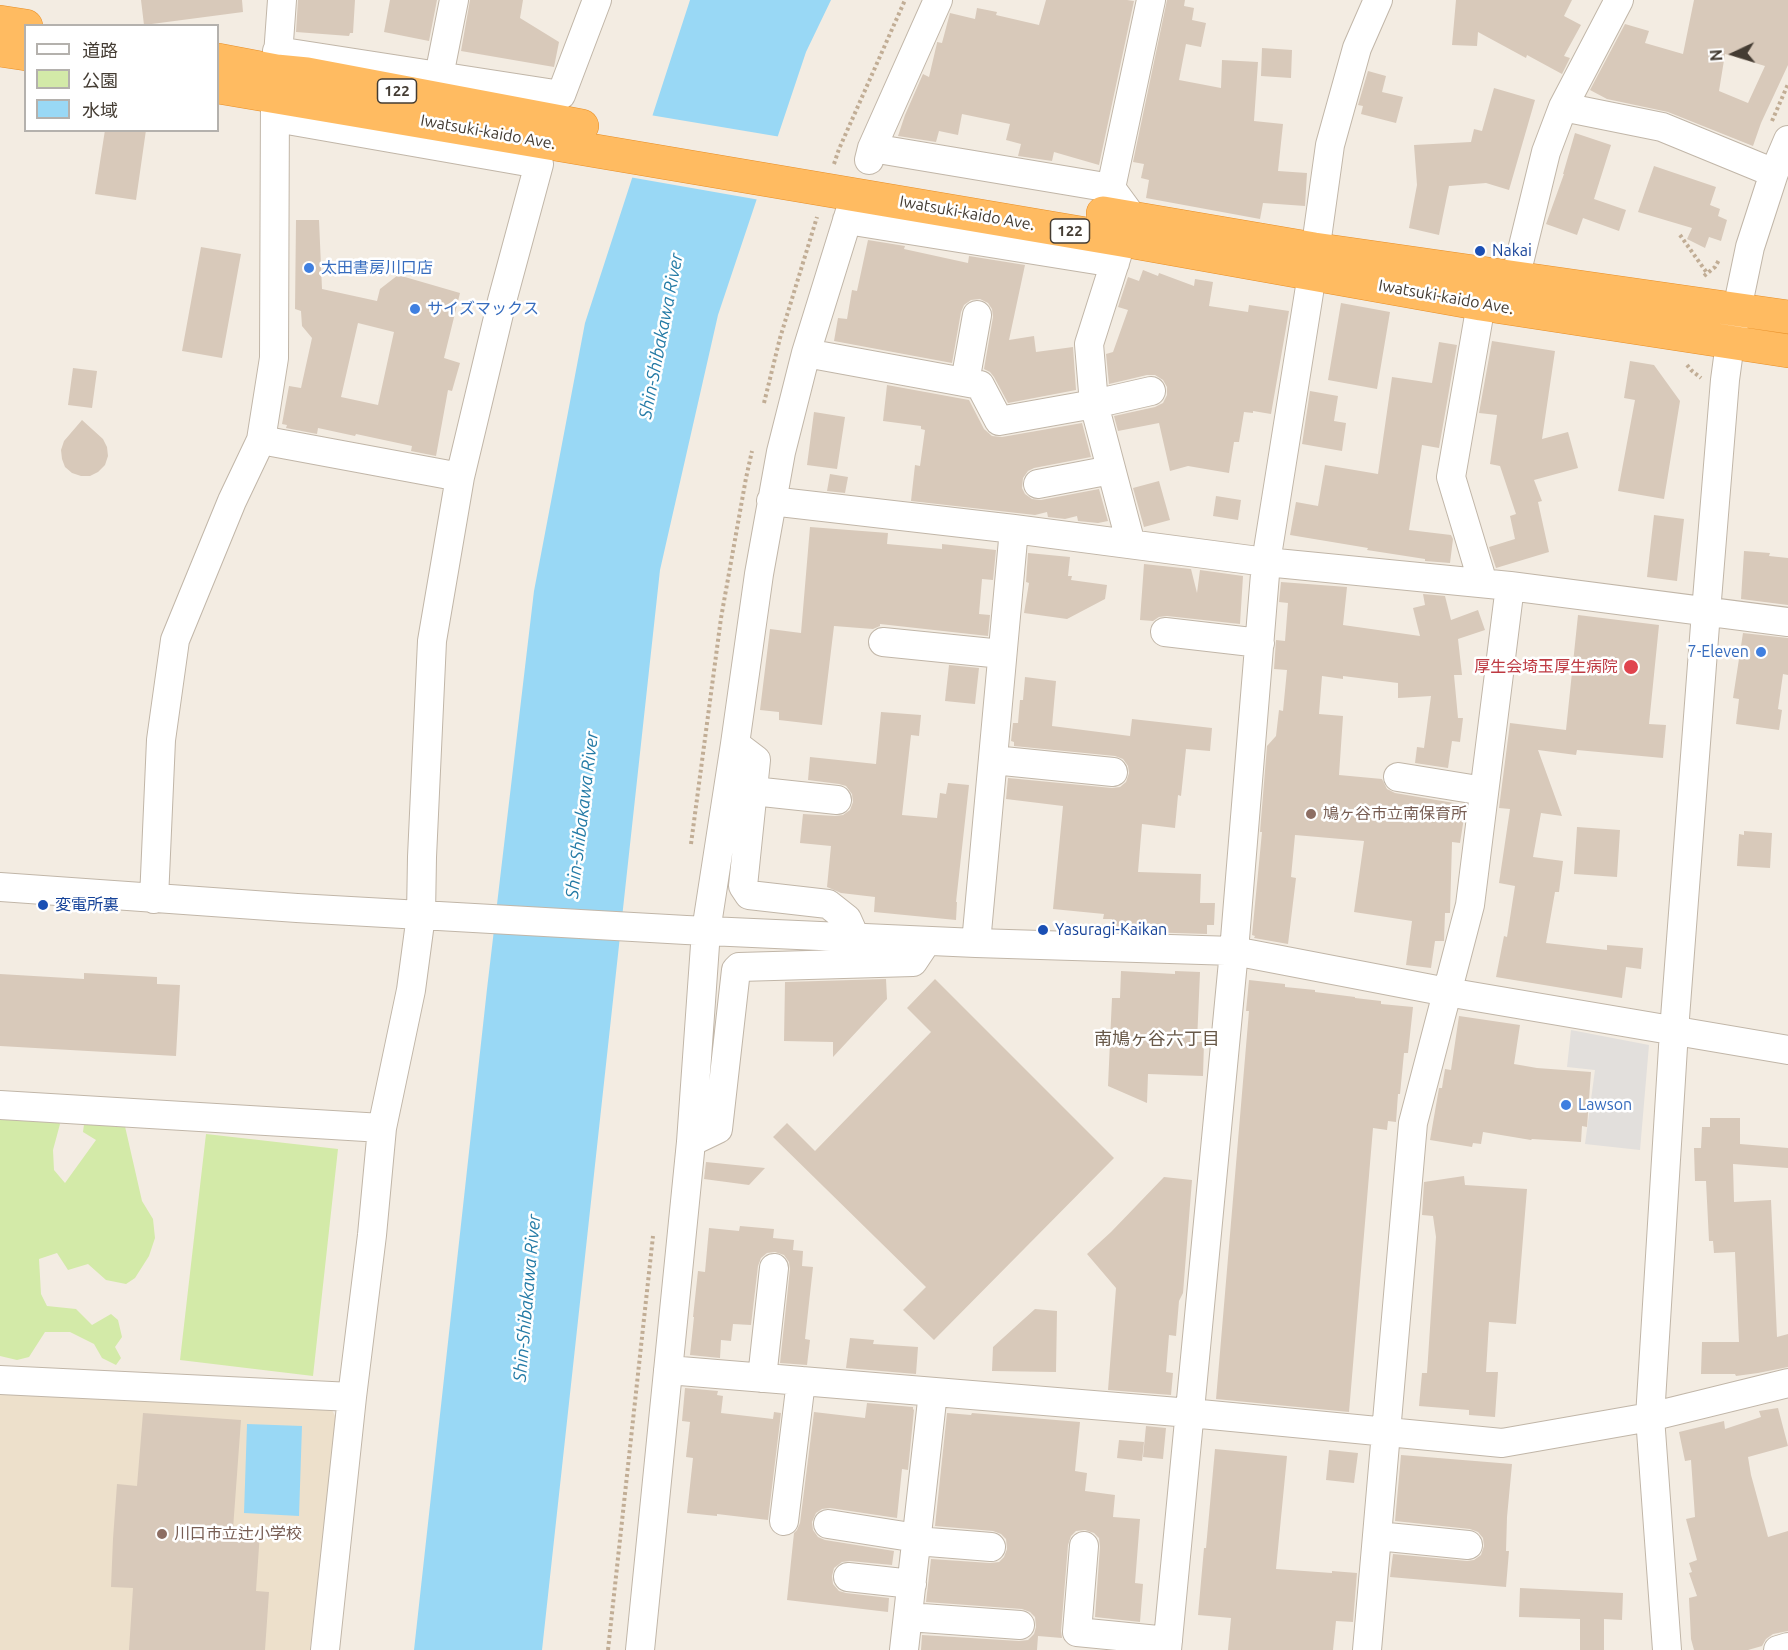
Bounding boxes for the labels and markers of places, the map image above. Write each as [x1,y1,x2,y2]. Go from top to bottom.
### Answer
place label: Nakai [1492,241,1532,261]
marker: Nakai [1473,244,1487,258]
place label: 太田書房川口店 [321,258,433,278]
marker: 太田書房川口店 [302,261,316,275]
place label: サイズマックス [427,299,539,319]
marker: サイズマックス [408,302,422,316]
place label: 7-Eleven [1688,642,1749,662]
marker: 7-Eleven [1754,645,1768,659]
place label: 厚生会埼玉厚生病院 [1474,657,1618,677]
marker: 厚生会埼玉厚生病院 [1622,658,1640,676]
place label: 鳩ヶ谷市立南保育所 [1323,804,1467,824]
marker: 鳩ヶ谷市立南保育所 [1304,807,1318,821]
place label: 変電所裏 [55,895,119,915]
marker: 変電所裏 [36,898,50,912]
place label: Yasuragi-Kaikan [1055,920,1167,940]
marker: Yasuragi-Kaikan [1036,923,1050,937]
place label: Lawson [1578,1095,1632,1115]
marker: Lawson [1559,1098,1573,1112]
place label: 川口市立辻小学校 [174,1524,302,1544]
marker: 川口市立辻小学校 [155,1527,169,1541]

